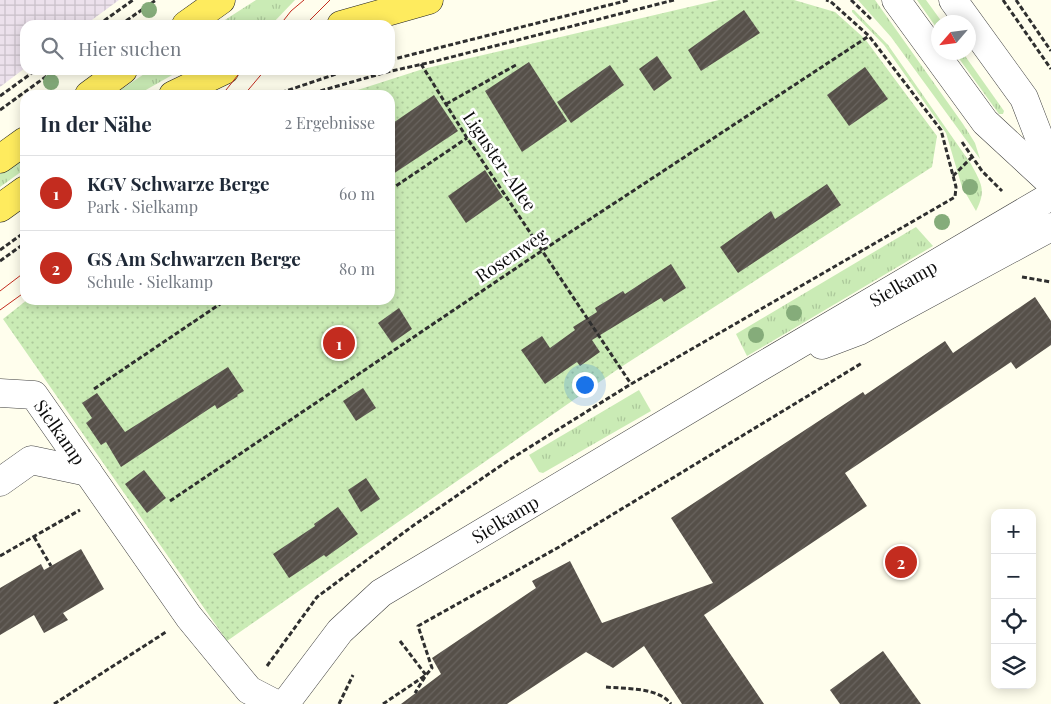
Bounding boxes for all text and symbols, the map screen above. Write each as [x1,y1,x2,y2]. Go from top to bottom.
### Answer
north arrow [931,15,976,60]
search box [20,20,395,75]
icon: search [38,34,66,62]
text: Hier suchen [78,35,181,61]
street label: Liguster-Allee [458,106,542,216]
text: In der Nähe [40,109,152,137]
text: 2 Ergebnisse [284,112,375,133]
text: KGV Schwarze Berge [87,170,270,196]
text: 1 [53,183,59,204]
text: 60 m [339,183,375,204]
text: Park · Sielkamp [87,196,198,217]
street label: Rosenweg [470,222,552,288]
text: GS Am Schwarzen Berge [87,245,301,271]
street label: Sielkamp [865,254,941,312]
text: 2 [52,258,60,279]
text: 80 m [339,258,375,279]
text: Schule · Sielkamp [87,271,213,292]
pin: 1 [323,324,355,362]
your location [572,372,598,398]
street label: Sielkamp [29,395,91,469]
street label: Sielkamp [467,490,543,548]
map controls [991,509,1036,689]
button: + [991,509,1036,554]
pin: 2 [885,543,917,581]
button: − [991,554,1036,599]
button: locate [991,599,1036,644]
button: layers [991,644,1036,689]

